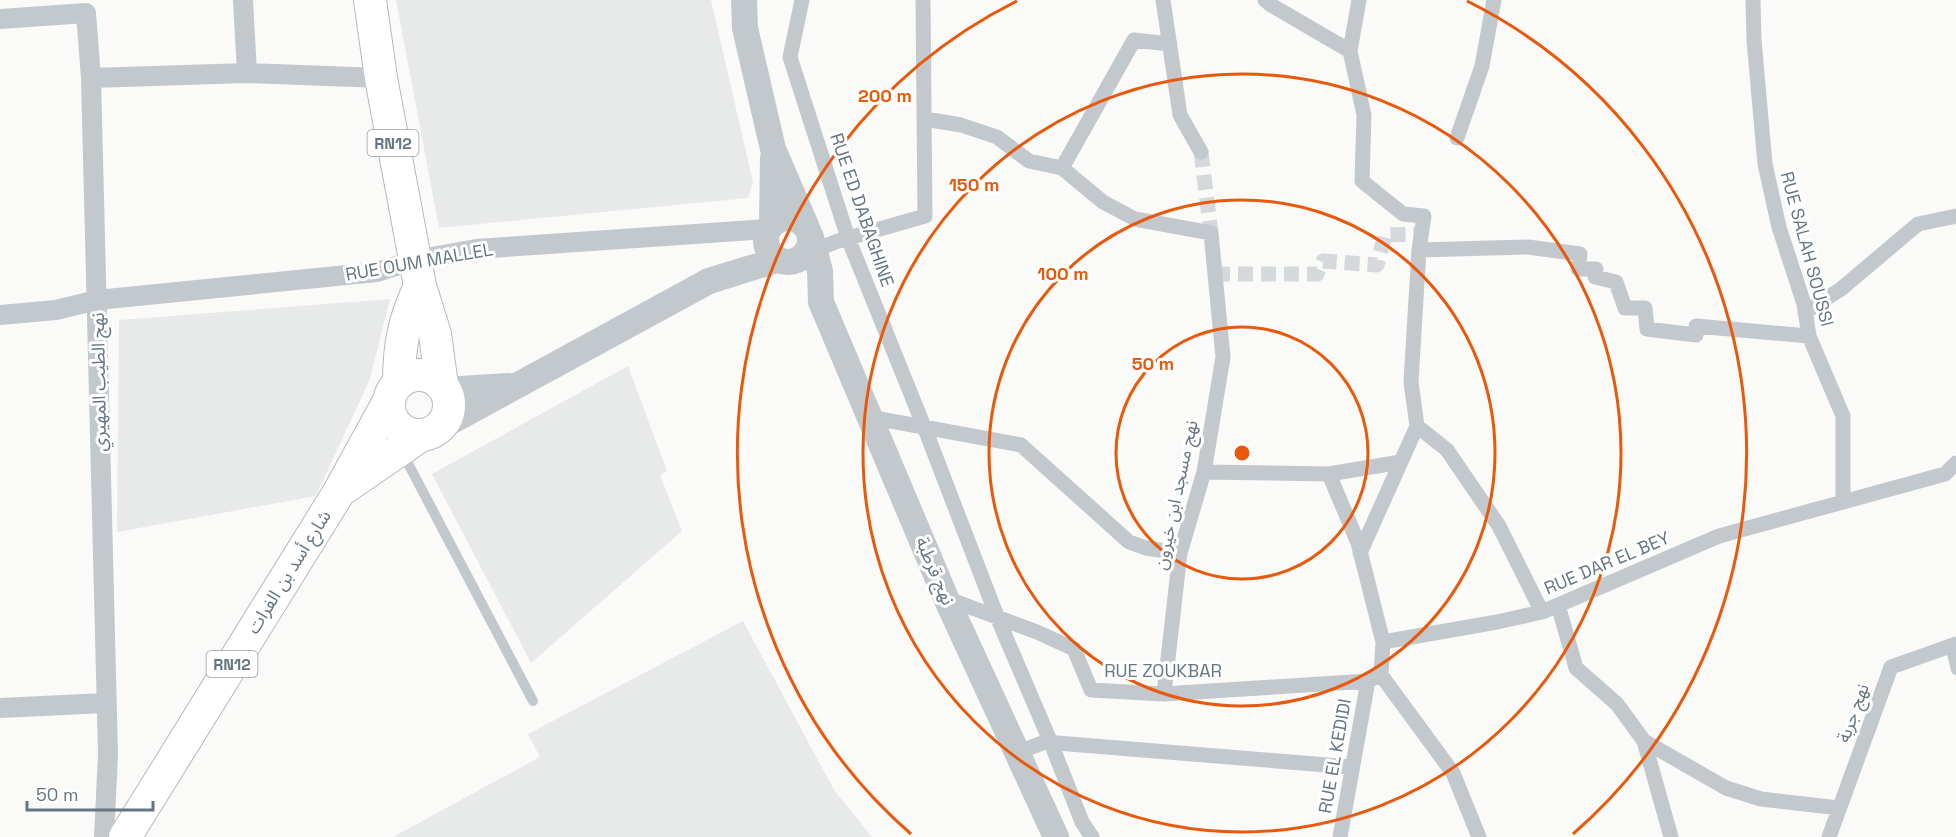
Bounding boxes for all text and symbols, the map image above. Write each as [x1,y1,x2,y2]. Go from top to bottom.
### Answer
text: 200 m [858,84,912,107]
road number: RN12 [368,130,418,156]
street label: RUE ED DABAGHINE [825,130,900,290]
street label: RUE SALAH SOUSSI [1776,169,1839,329]
text: 150 m [949,173,999,196]
street label: RUE OUM MALLEL [344,237,494,286]
text: 100 m [1037,262,1089,285]
street label: نهج الطيب المهيري [86,312,113,452]
text: 50 m [1132,352,1174,375]
street label: نهج مسجد ابن خيرون [1148,418,1205,572]
centre of rings [1232,443,1252,463]
street label: شارع أسد بن الفرات [241,506,338,639]
street label: RUE DAR EL BEY [1540,526,1673,599]
street label: نهج قرطبة [909,533,960,609]
road number: RN12 [206,651,258,677]
street label: RUE ZOUKBAR [1104,659,1222,682]
street label: نهج جربة [1831,680,1876,746]
street label: RUE EL KEDIDI [1313,697,1356,815]
scale bar [27,774,153,812]
text: 50 m [36,783,78,806]

